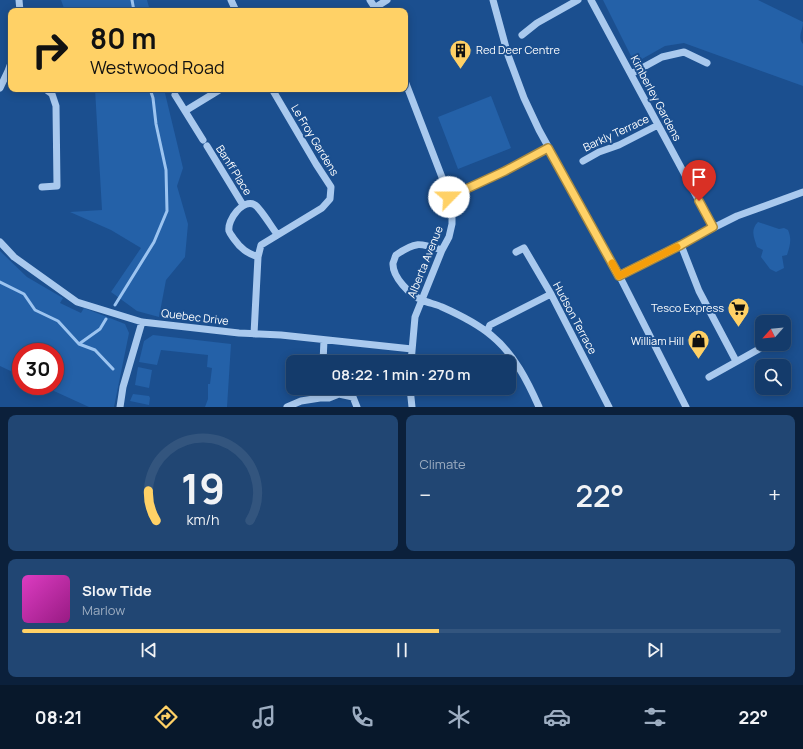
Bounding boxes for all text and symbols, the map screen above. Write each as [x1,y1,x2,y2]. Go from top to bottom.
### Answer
text: 80 m [90,19,156,57]
icon: right [24,24,76,76]
building icon: Red Deer Centre [447,37,473,70]
place label: Red Deer Centre [476,42,560,57]
street label: Kimberley Gardens [628,52,685,143]
text: Westwood Road [90,55,225,79]
street label: Le Froy Gardens [288,101,343,178]
street label: Barkly Terrace [580,110,652,154]
street label: Banff Place [213,142,256,198]
pin [682,160,716,201]
icon: arrive [688,166,710,188]
position arrow [428,176,470,218]
street label: Alberta Avenue [403,223,446,300]
street label: Hudson Terrace [550,279,601,357]
supermarket icon: Tesco Express [726,295,752,328]
place label: Tesco Express [651,300,724,315]
street label: Quebec Drive [160,305,230,328]
north arrow [755,315,791,351]
map controls [755,315,791,395]
shop icon: William Hill [686,328,712,361]
place label: William Hill [631,333,684,348]
speed limit sign: 30 [12,343,64,395]
button: search [755,359,791,395]
text: 08:22 · 1 min · 270 m [331,364,471,385]
text: Climate [420,455,466,473]
text: 19 [181,460,225,516]
text: 22° [575,475,624,516]
text: − [420,480,431,510]
text: + [768,480,781,510]
text: km/h [186,510,219,529]
text: Slow Tide [82,580,152,601]
text: Marlow [82,601,125,619]
icon: previous [138,639,160,661]
icon: pause [391,639,413,661]
icon: next [644,639,666,661]
icon: directions [152,703,180,731]
icon: music [250,703,278,731]
icon: phone [348,703,376,731]
icon: climate [445,703,473,731]
icon: car [543,703,571,731]
icon: filters [641,703,669,731]
text: 08:21 [35,705,83,729]
text: 22° [739,705,768,729]

